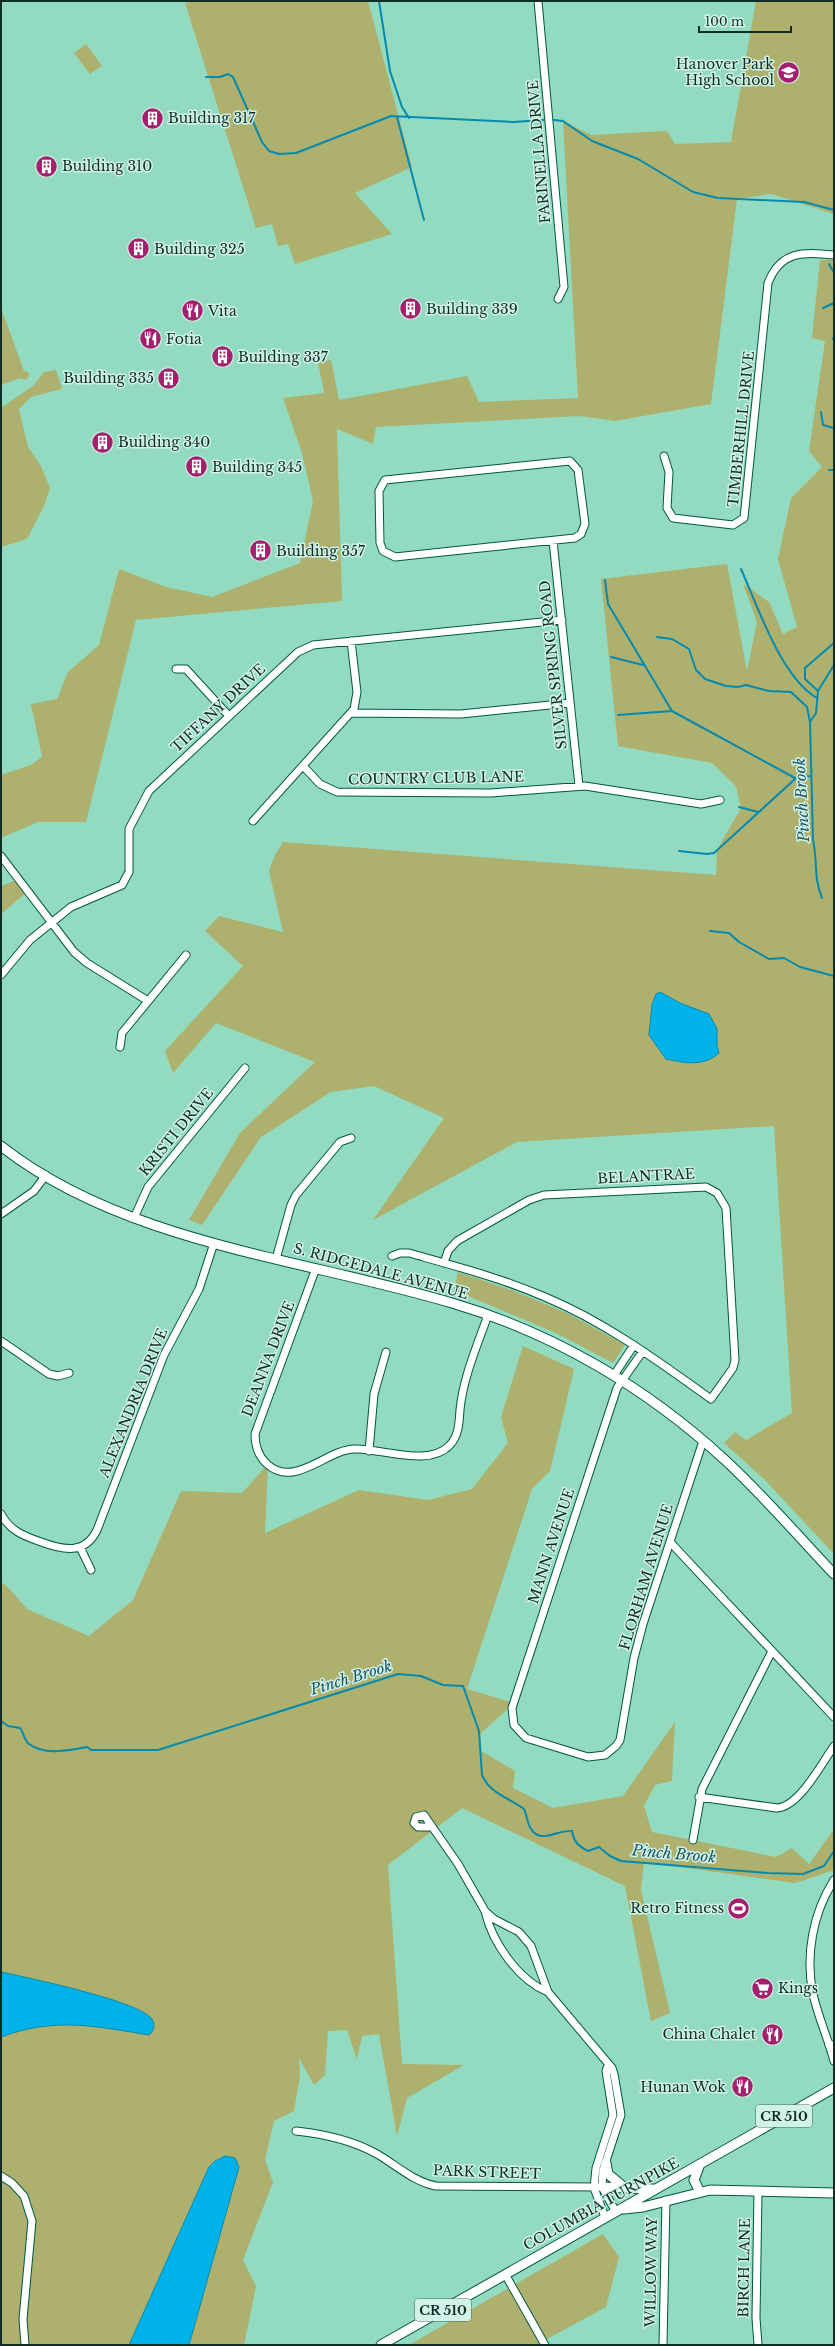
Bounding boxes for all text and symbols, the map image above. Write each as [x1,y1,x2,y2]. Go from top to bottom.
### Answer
scale bar [699,8,791,34]
text: 100 m [705,14,744,29]
place label: Hanover Park High School [676,55,774,89]
school or university icon: Hanover Park High School [776,59,802,85]
street label: FARINELLA DRIVE [524,80,554,224]
building icon: Building 317 [140,105,166,131]
place label: Building 317 [168,109,256,127]
building icon: Building 310 [34,153,60,179]
place label: Building 310 [62,157,152,175]
building icon: Building 325 [126,236,152,262]
place label: Building 325 [154,240,245,258]
building icon: Building 339 [397,296,423,322]
restaurant icon: Vita [180,298,206,324]
place label: Building 339 [426,300,518,318]
place label: Vita [207,302,237,320]
restaurant icon: Fotia [137,326,163,352]
place label: Fotia [166,330,202,348]
building icon: Building 337 [209,344,235,370]
place label: Building 337 [238,348,329,366]
street label: TIMBERHILL DRIVE [724,350,758,508]
building icon: Building 335 [156,365,182,391]
place label: Building 335 [63,369,154,387]
building icon: Building 340 [89,429,115,455]
place label: Building 340 [118,433,210,451]
building icon: Building 345 [183,454,209,480]
place label: Building 345 [212,458,302,476]
building icon: Building 357 [248,538,274,564]
place label: Building 357 [276,542,366,560]
street label: SILVER SPRING ROAD [535,579,571,751]
street label: TIFFANY DRIVE [167,660,269,756]
water label: Pinch Brook [790,757,813,844]
street label: COUNTRY CLUB LANE [348,767,524,789]
street label: KRISTI DRIVE [135,1084,217,1180]
street label: BELANTRAE [597,1164,695,1188]
street label: S. RIDGEDALE AVENUE [291,1239,471,1303]
street label: DEANNA DRIVE [238,1299,298,1419]
street label: ALEXANDRIA DRIVE [94,1326,171,1481]
street label: MANN AVENUE [524,1486,578,1606]
street label: FLORHAM AVENUE [615,1502,677,1652]
water label: Pinch Brook [307,1656,394,1699]
water label: Pinch Brook [630,1840,717,1867]
sports icon: Retro Fitness [726,1895,752,1921]
place label: Retro Fitness [630,1899,724,1917]
supermarket icon: Kings [749,1975,775,2001]
place label: Kings [778,1979,818,1997]
restaurant icon: China Chalet [759,2021,785,2047]
place label: China Chalet [663,2025,757,2043]
restaurant icon: Hunan Wok [729,2074,755,2100]
place label: Hunan Wok [640,2078,726,2096]
road number: CR 510 [756,2105,812,2127]
street label: COLUMBIA TURNPIKE [520,2154,682,2254]
street label: PARK STREET [433,2161,541,2183]
street label: WILLOW WAY [641,2216,661,2328]
street label: BIRCH LANE [734,2218,754,2318]
road number: CR 510 [415,2299,471,2321]

